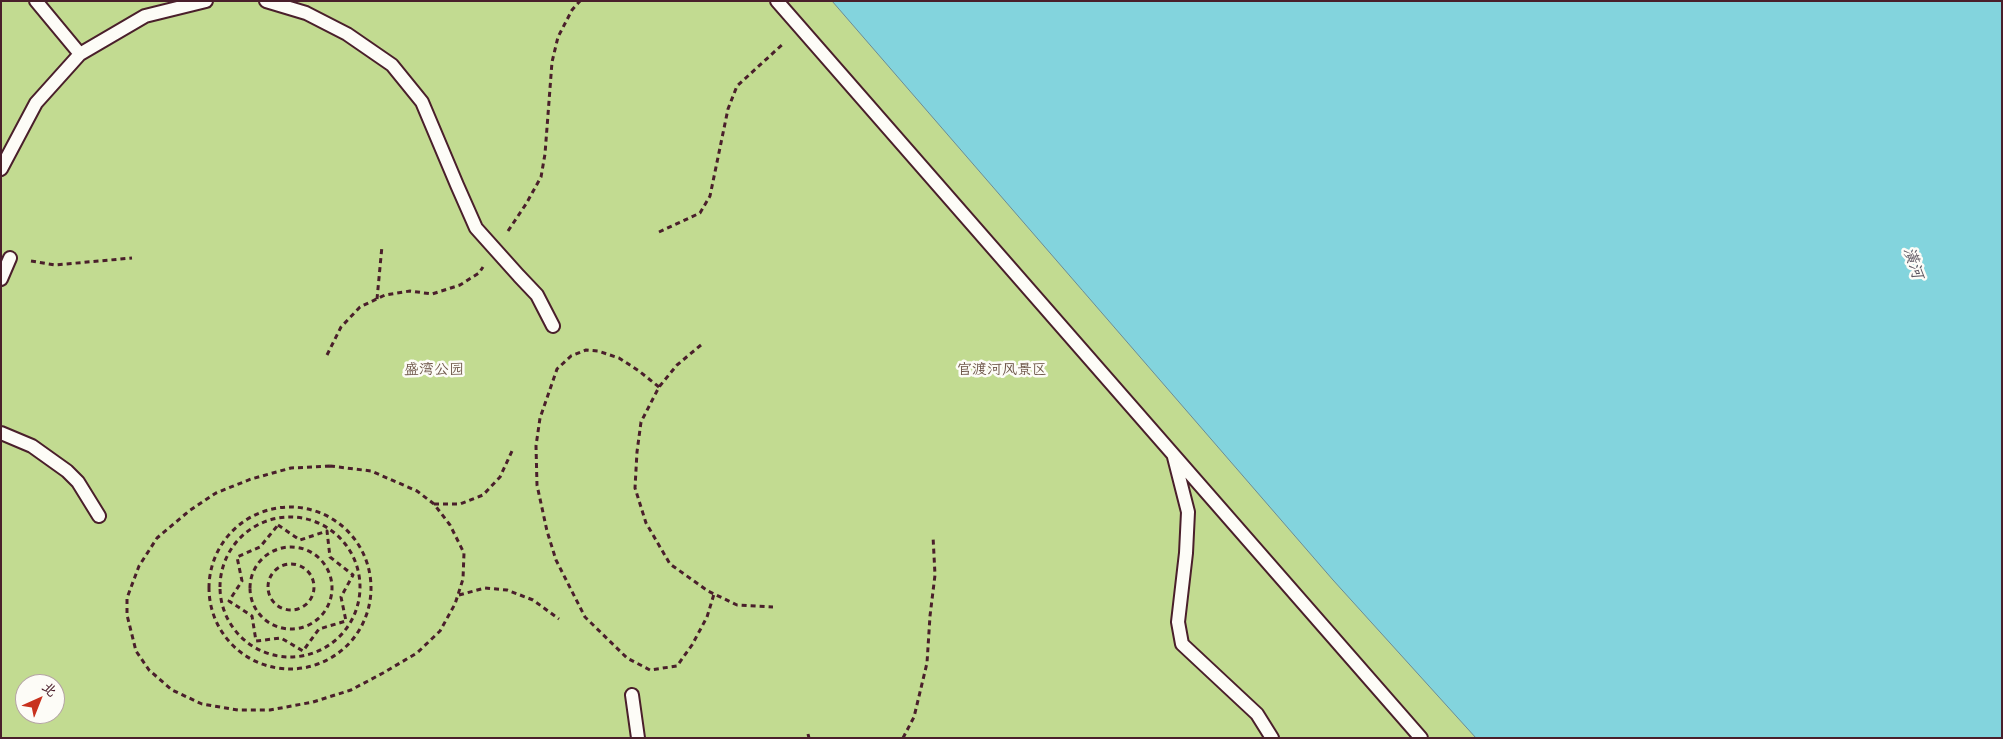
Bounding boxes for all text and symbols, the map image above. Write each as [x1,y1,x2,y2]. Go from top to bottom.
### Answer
water label: 潢河 [1899,245,1927,281]
park label: 盛湾公园 [404,361,464,379]
park label: 官渡河风景区 [957,361,1047,379]
north arrow [15,674,65,724]
text: 北 [38,676,62,701]

